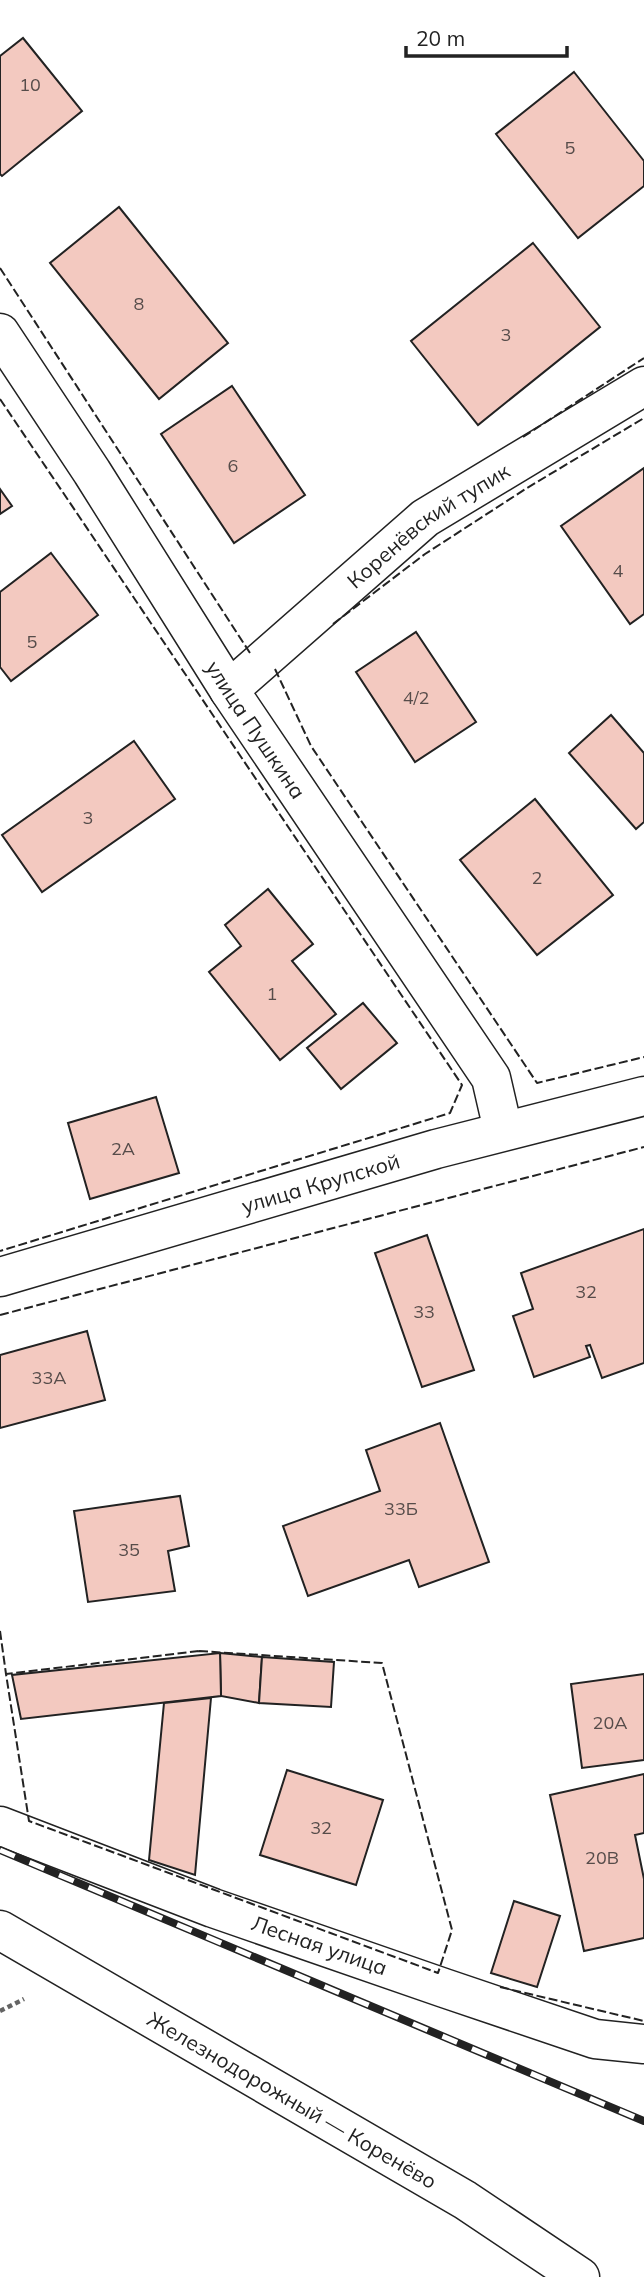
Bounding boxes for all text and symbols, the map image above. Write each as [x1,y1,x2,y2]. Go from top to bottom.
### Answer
scale bar [406,14,567,58]
text: 20 m [416,25,465,51]
house number: 10 [19,73,41,96]
house number: 5 [565,136,576,159]
house number: 8 [134,292,144,315]
house number: 3 [501,323,511,346]
house number: 6 [228,454,238,477]
street label: Коренёвский тупик [341,457,515,594]
house number: 4 [613,559,624,582]
house number: 5 [27,630,38,653]
street label: улица Пушкина [201,656,311,803]
house number: 4/2 [403,686,429,709]
house number: 3 [83,806,93,829]
house number: 2 [532,866,542,889]
house number: 1 [267,982,277,1005]
house number: 2А [111,1137,135,1160]
street label: улица Крупской [238,1147,403,1218]
house number: 32 [575,1280,597,1303]
house number: 33 [413,1300,435,1323]
house number: 33А [32,1366,66,1389]
house number: 33Б [384,1497,418,1520]
house number: 35 [118,1538,140,1561]
house number: 20А [593,1711,627,1734]
house number: 32 [310,1816,332,1839]
house number: 20В [585,1846,619,1869]
street label: Лесная улица [248,1909,391,1980]
street label: Железнодорожный — Коренёво [143,2006,442,2194]

